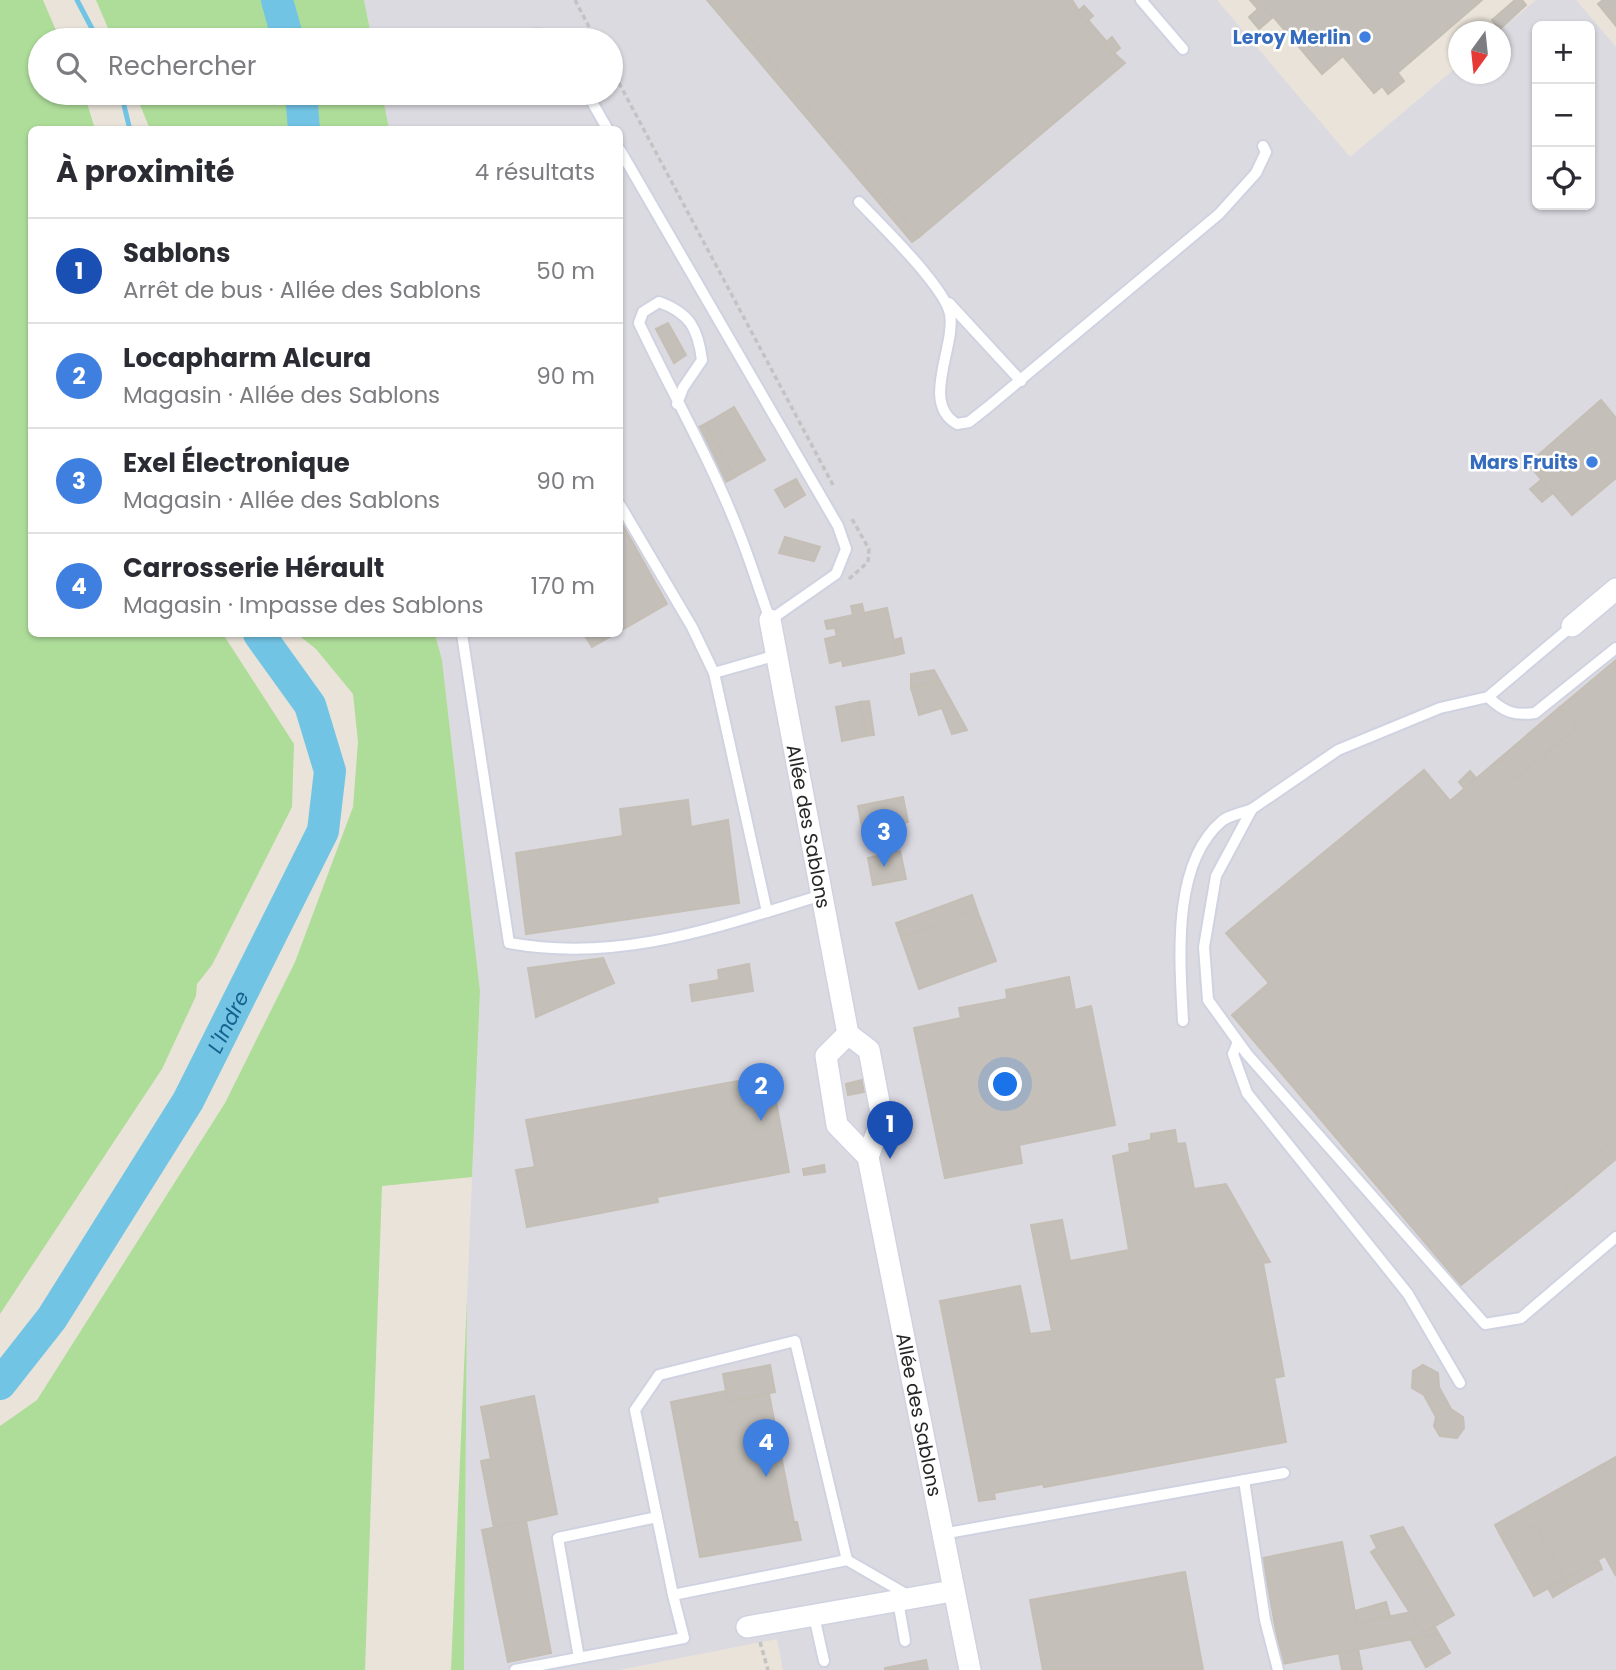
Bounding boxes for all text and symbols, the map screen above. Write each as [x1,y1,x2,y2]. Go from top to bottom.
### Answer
north arrow [1448,21,1511,84]
map controls [1532,21,1595,210]
button: + [1532,21,1595,84]
place label: Leroy Merlin [1233,24,1351,51]
search box [28,28,623,105]
marker: Leroy Merlin [1357,29,1373,45]
icon: search [52,48,90,86]
text: Rechercher [108,48,256,84]
button: − [1532,84,1595,147]
button: locate [1532,147,1595,210]
text: À proximité [56,150,235,193]
text: 4 résultats [475,156,595,188]
text: Sablons [123,235,231,271]
text: 1 [75,255,83,287]
text: 50 m [536,255,595,287]
text: Arrêt de bus · Allée des Sablons [123,274,481,306]
text: Locapharm Alcura [123,340,371,376]
text: 2 [72,360,86,392]
text: 90 m [536,360,595,392]
text: Magasin · Allée des Sablons [123,379,440,411]
text: Exel Électronique [123,445,350,481]
place label: Mars Fruits [1470,449,1578,476]
marker: Mars Fruits [1584,454,1600,470]
text: 3 [72,465,86,497]
text: 90 m [536,465,595,497]
text: Magasin · Allée des Sablons [123,484,440,516]
text: Carrosserie Hérault [123,550,384,586]
text: 4 [71,570,87,602]
text: 170 m [531,570,595,602]
text: Magasin · Impasse des Sablons [123,589,484,621]
street label: Allée des Sablons [780,742,838,911]
pin: 3 [861,809,907,867]
water label: L'Indre [200,985,256,1058]
pin: 2 [738,1063,784,1121]
your location [988,1067,1022,1101]
pin: 1 [867,1101,913,1159]
street label: Allée des Sablons [890,1330,949,1499]
pin: 4 [743,1419,789,1477]

